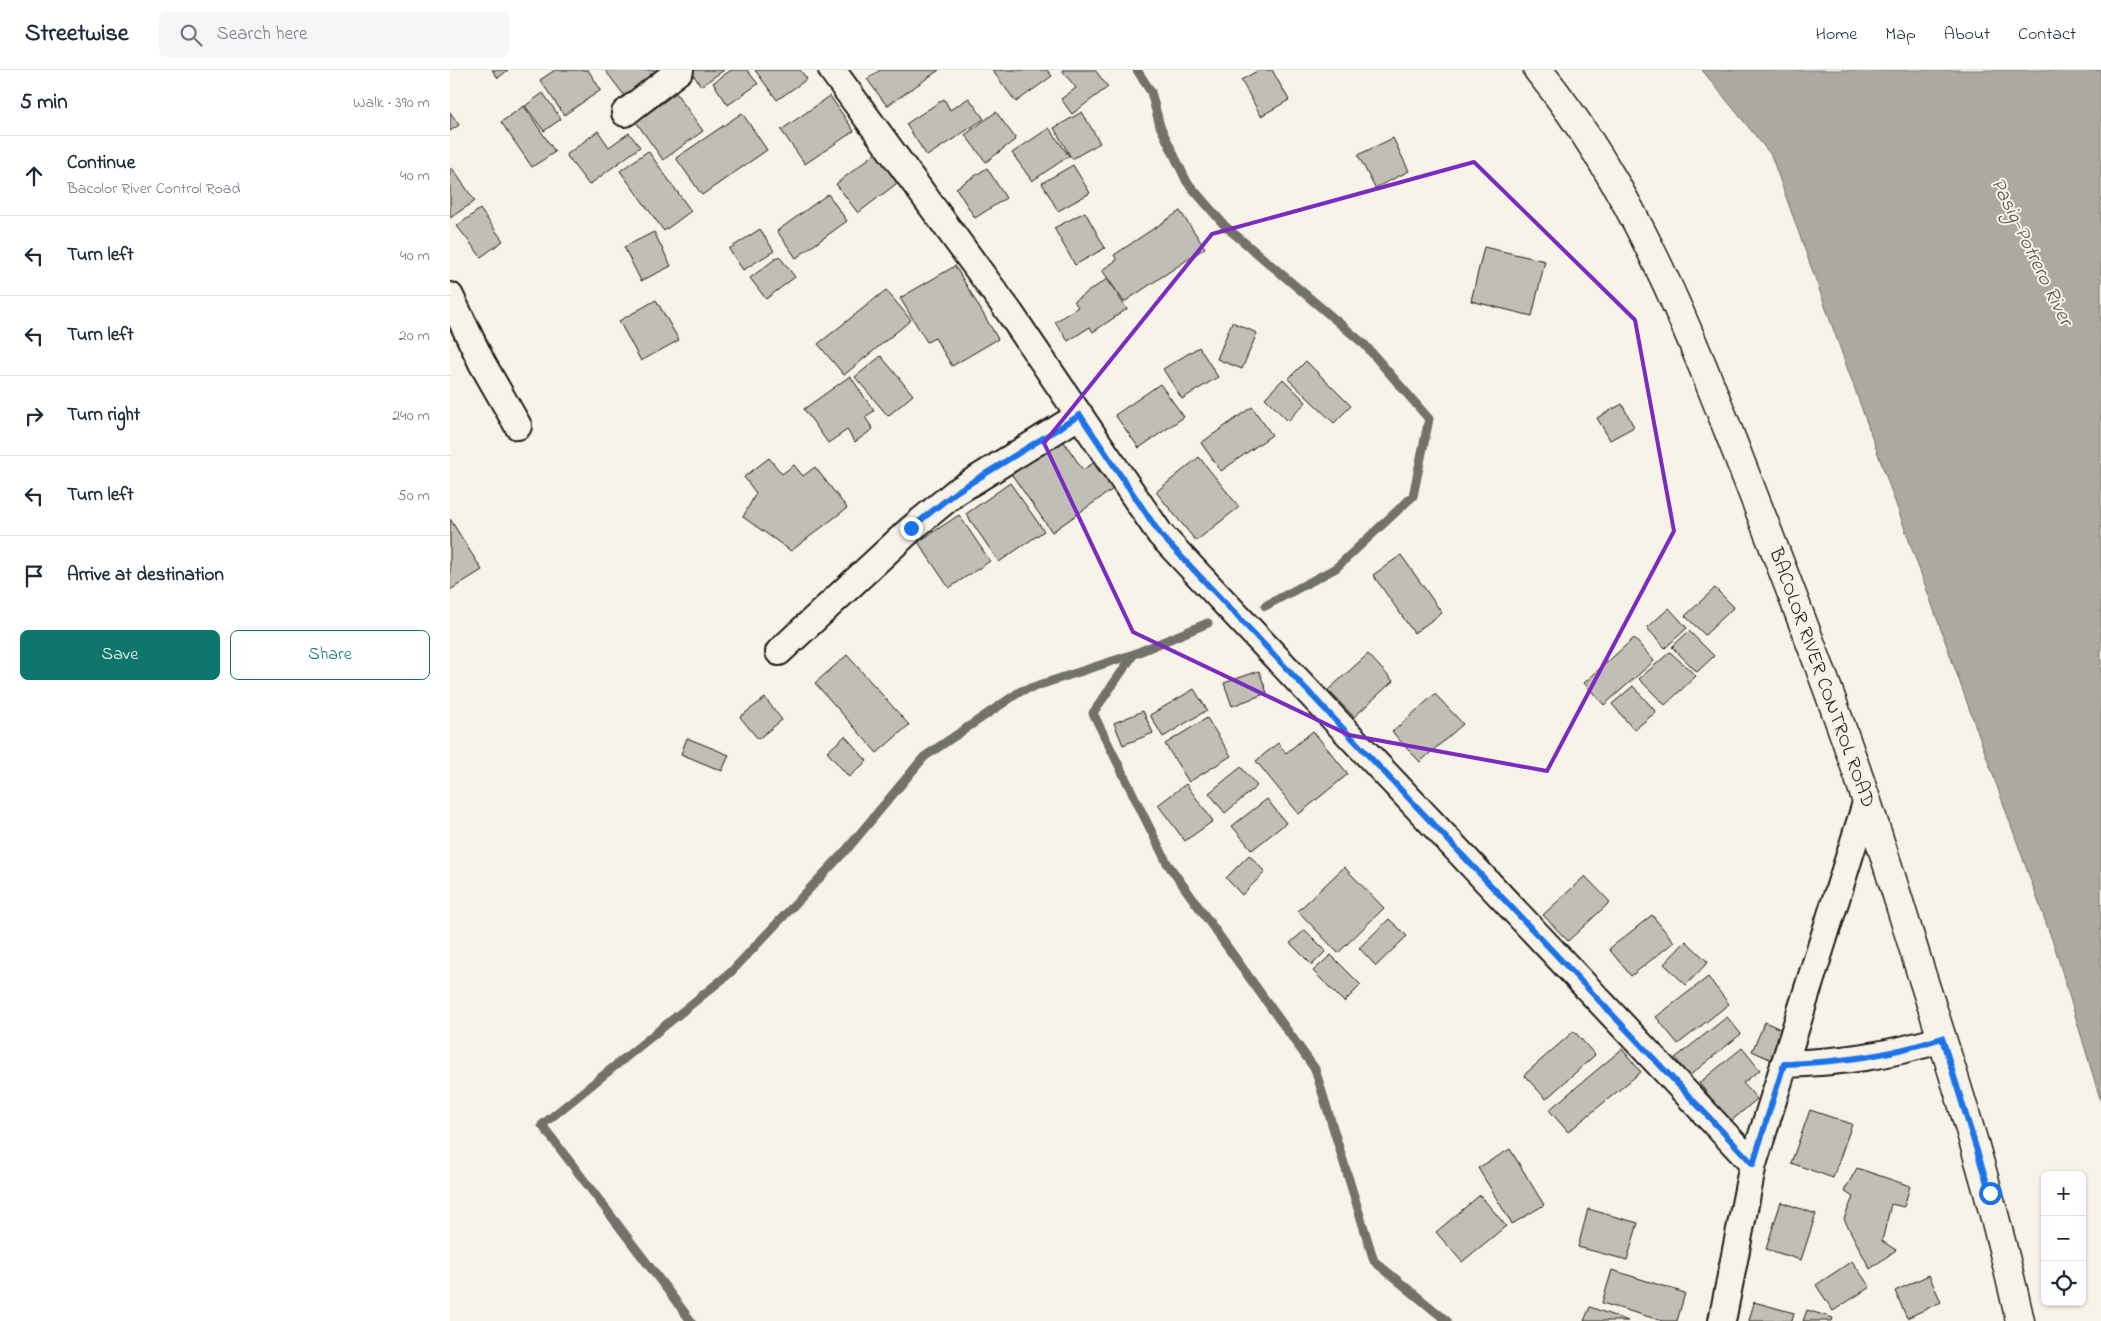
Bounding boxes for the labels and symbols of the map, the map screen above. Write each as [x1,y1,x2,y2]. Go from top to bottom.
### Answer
water label: Pasig-Potrero River [1981,173,2081,334]
route end [900,517,923,540]
street label: BACOLOR RIVER CONTROL ROAD [1760,543,1882,812]
route start [1979,1182,2002,1205]

